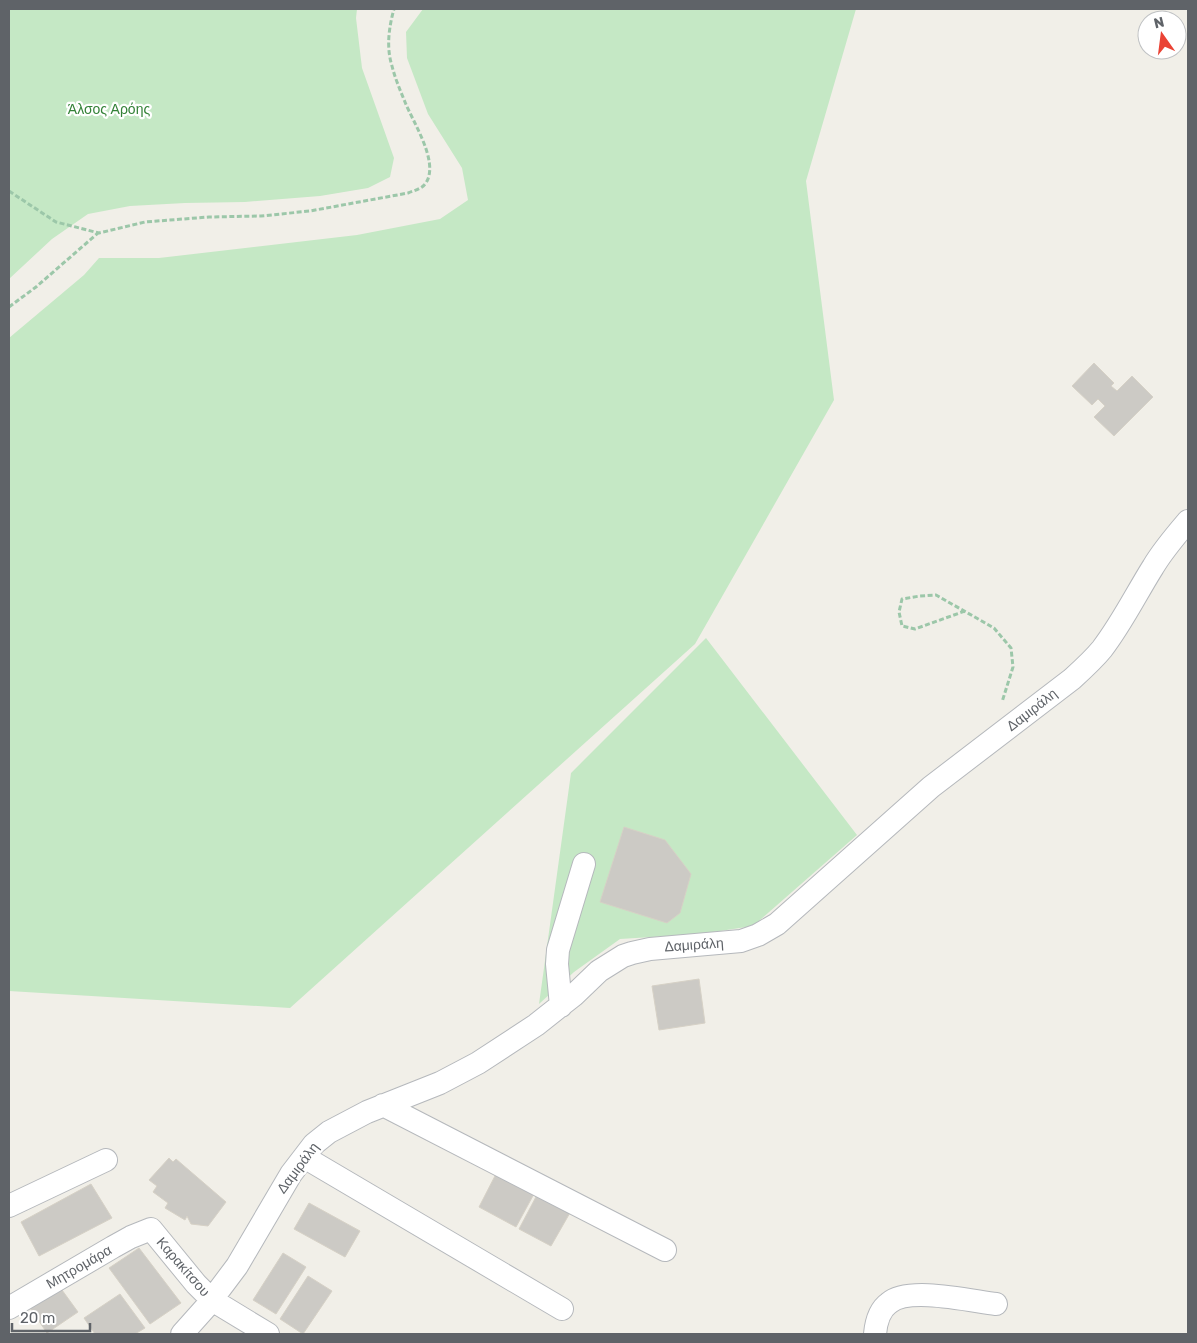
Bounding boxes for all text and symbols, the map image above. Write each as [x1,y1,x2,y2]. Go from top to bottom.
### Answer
north arrow [1137,10,1187,60]
text: N [1152,13,1166,32]
park label: Άλσος Αρόης [68,101,150,118]
street label: Δαμιράλη [1003,685,1061,735]
street label: Δαμιράλη [664,934,724,956]
street label: Δαμιράλη [273,1139,323,1197]
street label: Καρακίτσου [153,1234,213,1300]
street label: Μητρομάρα [43,1241,115,1293]
scale bar [12,1300,90,1332]
text: 20 m [20,1309,55,1327]

